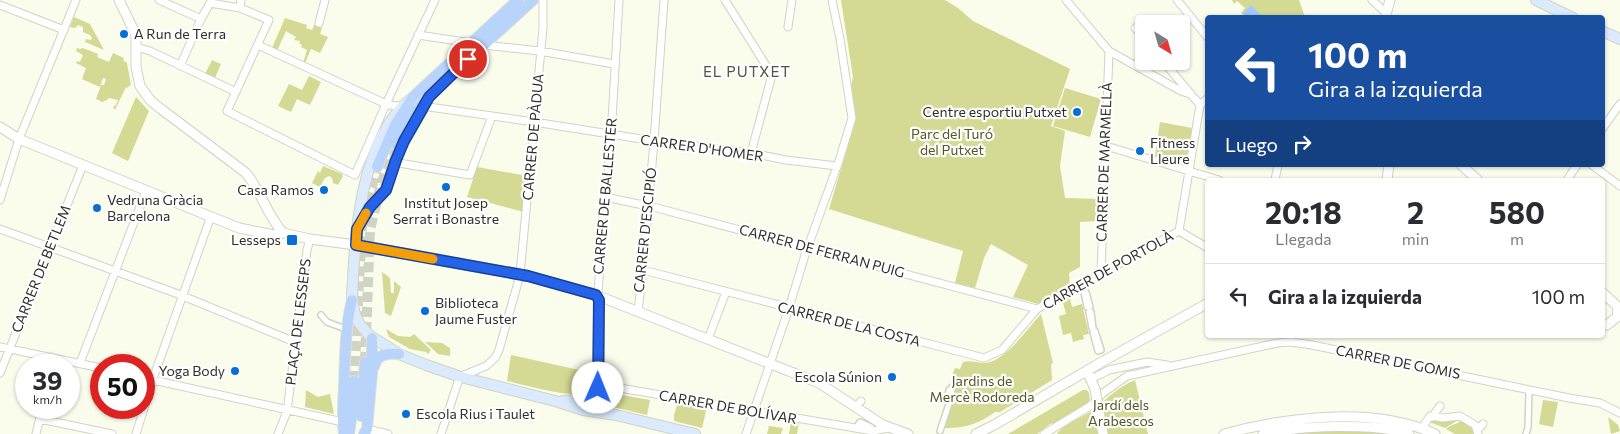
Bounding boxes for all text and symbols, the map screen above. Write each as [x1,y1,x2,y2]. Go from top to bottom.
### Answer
north arrow [1135,15,1190,70]
map controls [1135,15,1190,70]
place label: A Run de Terra [134,25,226,42]
marker: A Run de Terra [118,28,130,40]
text: 100 m [1308,32,1408,75]
icon: left [1225,35,1290,100]
pin [447,38,489,80]
icon: arrive [454,45,482,73]
district label: EL PUTXET [703,62,791,80]
street label: CARRER DE PÀDUA [518,73,547,201]
text: Gira a la izquierda [1308,75,1483,102]
street label: CARRER DE MARMELLÀ [1092,82,1115,242]
place label: Centre esportiu Putxet [923,103,1067,120]
marker: Centre esportiu Putxet [1071,106,1083,118]
street label: CARRER DE BALLESTER [589,117,620,275]
park label: Parc del Turó del Putxet [911,125,993,158]
street label: CARRER D'HOMER [639,130,765,165]
icon: right [1288,130,1316,158]
text: Luego [1225,133,1278,156]
place label: Fitness Lleure [1150,134,1196,167]
marker: Fitness Lleure [1134,145,1146,157]
street label: CARRER D'ESCIPIÓ [629,167,660,293]
place label: Casa Ramos [237,181,314,198]
marker: Institut Josep Serrat i Bonastre [440,181,452,193]
marker: Casa Ramos [318,184,330,196]
place label: Vedruna Gràcia Barcelona [107,191,203,224]
text: 20:18 [1265,193,1342,230]
text: 2 [1407,193,1424,230]
text: 580 [1489,193,1545,230]
place label: Institut Josep Serrat i Bonastre [393,194,499,227]
marker: Vedruna Gràcia Barcelona [91,202,103,214]
street label: CARRER DE BETLEM [7,203,74,335]
street label: CARRER DE FERRAN PUIG [737,220,907,281]
street label: CARRER DE PORTOLÀ [1040,226,1176,313]
text: Llegada [1275,229,1332,248]
text: min [1402,229,1429,248]
text: m [1510,229,1524,248]
place label: Lesseps [231,231,281,248]
marker: Lesseps [285,233,299,247]
street label: PLAÇA DE LESSEPS [281,258,314,386]
icon: left [1225,282,1253,310]
text: Gira a la izquierda [1268,285,1422,308]
text: 100 m [1532,285,1585,308]
place label: Biblioteca Jaume Fuster [435,294,517,327]
street label: CARRER DE LA COSTA [776,298,923,350]
marker: Biblioteca Jaume Fuster [419,305,431,317]
street label: CARRER DE GOMIS [1334,341,1462,382]
speed limit sign: 50 [90,354,155,419]
position arrow [571,361,623,413]
place label: Yoga Body [159,362,225,379]
text: 39 [33,365,63,395]
marker: Yoga Body [229,365,241,377]
place label: Escola Súnion [794,368,882,385]
marker: Escola Súnion [886,371,898,383]
park label: Jardins de Mercè Rodoreda [930,372,1034,405]
street label: CARRER DE BOLÍVAR [658,386,798,427]
text: km/h [33,392,62,406]
park label: Jardí dels Arabescos [1088,396,1154,429]
place label: Escola Rius i Taulet [416,405,535,422]
marker: Escola Rius i Taulet [400,408,412,420]

